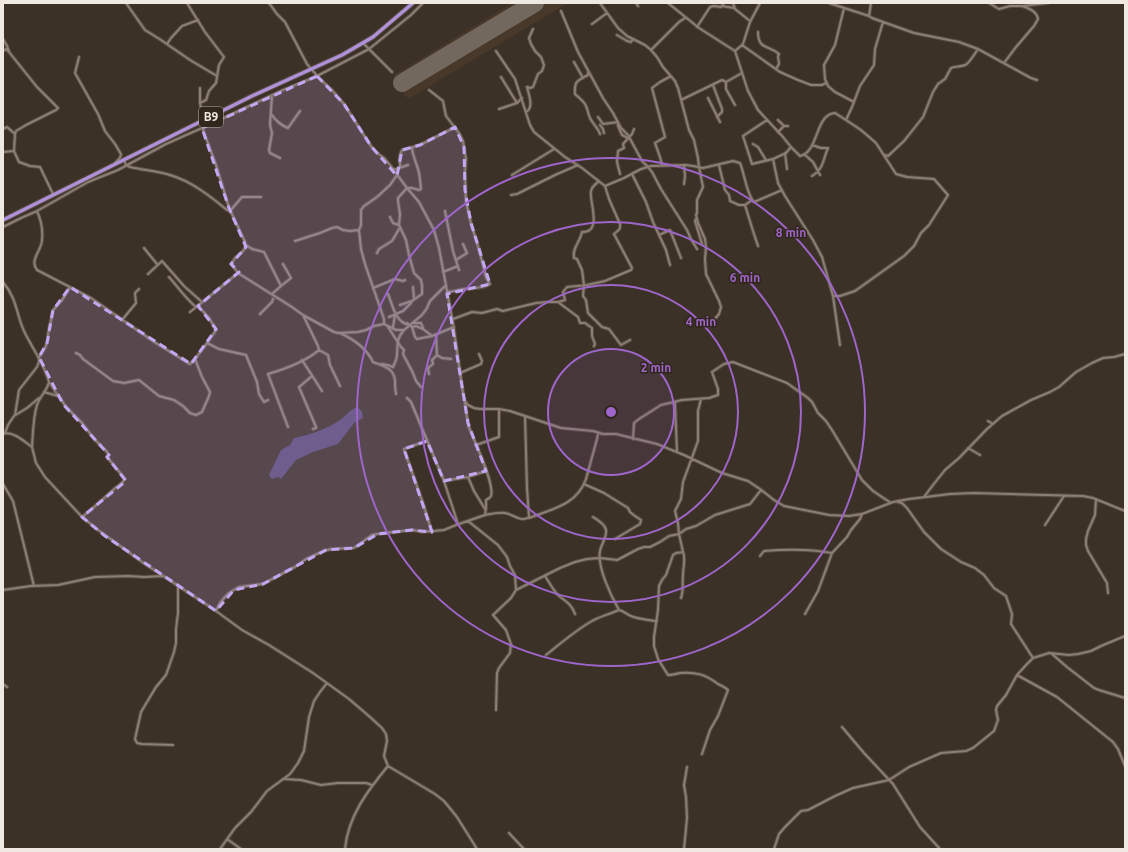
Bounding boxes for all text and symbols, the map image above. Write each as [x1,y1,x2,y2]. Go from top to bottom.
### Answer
road number: B9 [199,107,223,127]
text: 8 min [776,226,806,239]
text: 6 min [730,271,760,284]
text: 4 min [686,315,716,328]
text: 2 min [641,361,671,374]
centre of rings [604,405,618,419]

